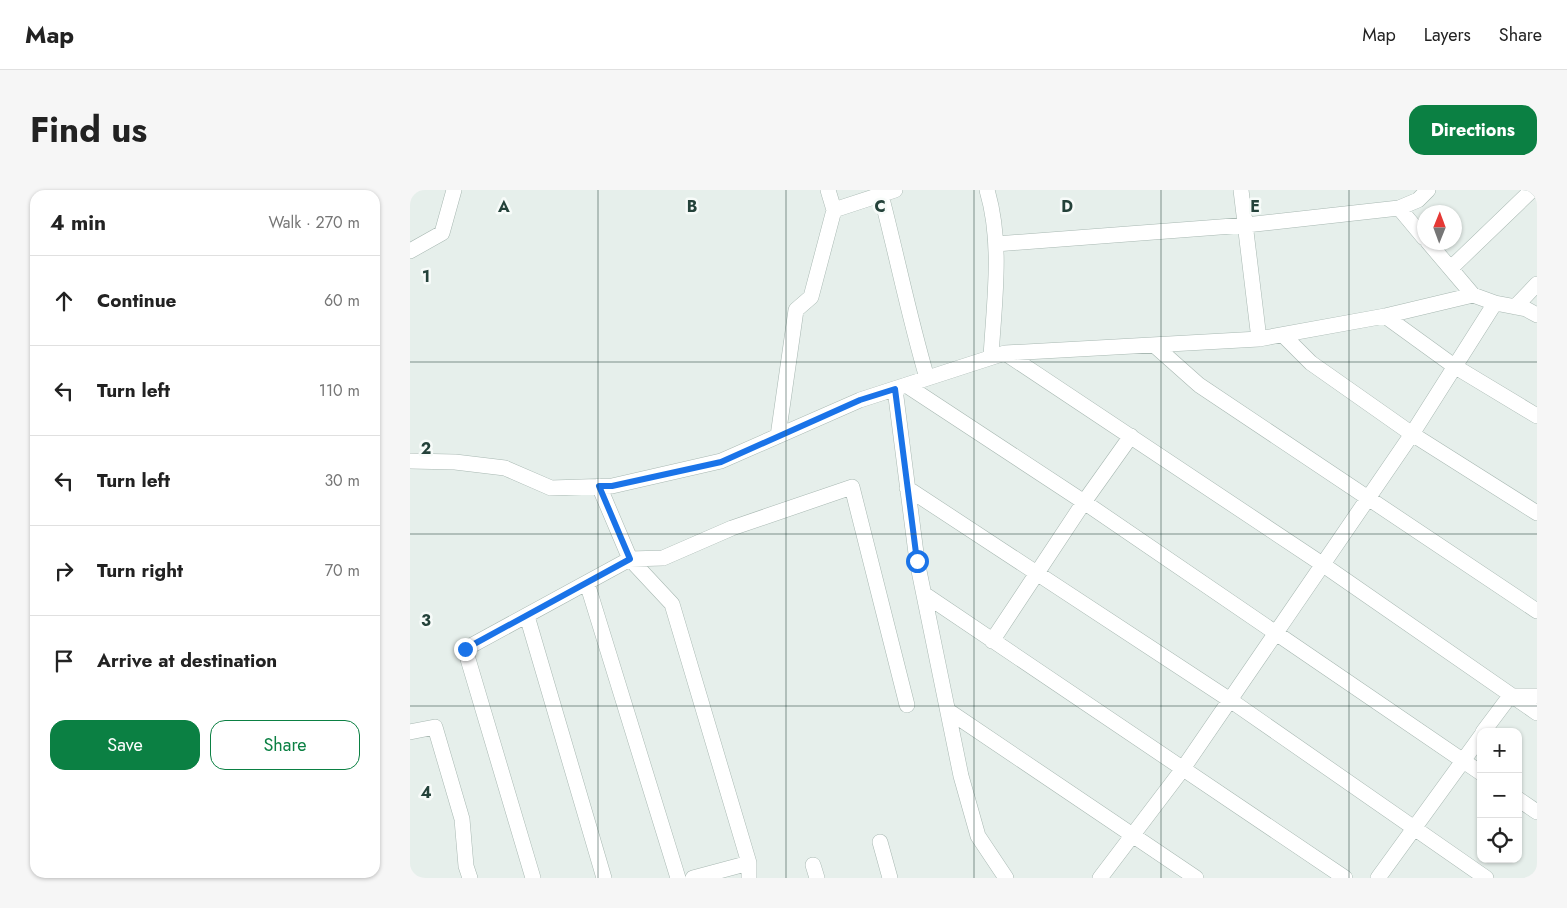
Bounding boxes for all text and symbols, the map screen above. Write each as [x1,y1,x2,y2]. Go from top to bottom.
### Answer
text: Map [25,17,74,52]
text: Map [1362,22,1396,48]
text: Layers [1424,22,1471,48]
text: Share [1499,22,1542,48]
text: Find us [30,105,147,155]
button: Directions [1409,105,1537,155]
text: A [497,195,510,218]
text: B [687,195,697,218]
text: C [874,195,886,218]
text: D [1061,195,1073,218]
text: E [1250,195,1260,218]
north arrow [1417,205,1462,250]
text: 4 min [50,208,106,238]
text: Walk · 270 m [269,211,360,234]
text: 1 [422,265,430,288]
icon: ahead [50,287,78,315]
text: Continue [97,287,176,314]
text: 60 m [324,289,360,312]
icon: left [50,377,78,405]
text: Turn left [97,377,170,404]
text: 110 m [319,379,360,402]
text: 2 [421,437,431,460]
icon: left [50,467,78,495]
text: Turn left [97,467,170,494]
text: 30 m [324,469,360,492]
route start [906,550,929,573]
icon: right [50,557,78,585]
text: Turn right [97,557,183,584]
text: 70 m [325,559,360,582]
text: 3 [421,609,431,632]
route end [454,638,477,661]
icon: arrive [50,647,78,675]
text: Arrive at destination [97,647,277,674]
button: Save [50,720,200,770]
button: Share [210,720,360,770]
map controls [1477,728,1522,863]
button: + [1477,728,1522,773]
button: − [1477,773,1522,818]
text: 4 [420,781,432,804]
button: locate [1477,818,1522,863]

